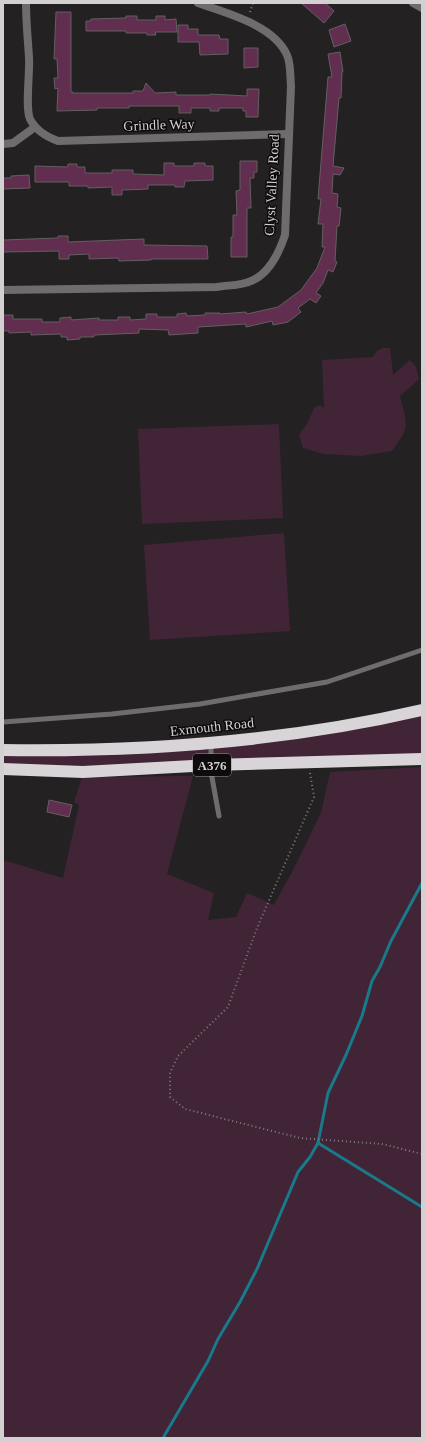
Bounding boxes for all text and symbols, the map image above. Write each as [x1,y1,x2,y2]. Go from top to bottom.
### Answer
street label: Grindle Way [123,116,195,134]
street label: Clyst Valley Road [262,134,282,236]
street label: Exmouth Road [169,715,255,739]
road number: A376 [193,754,231,776]

